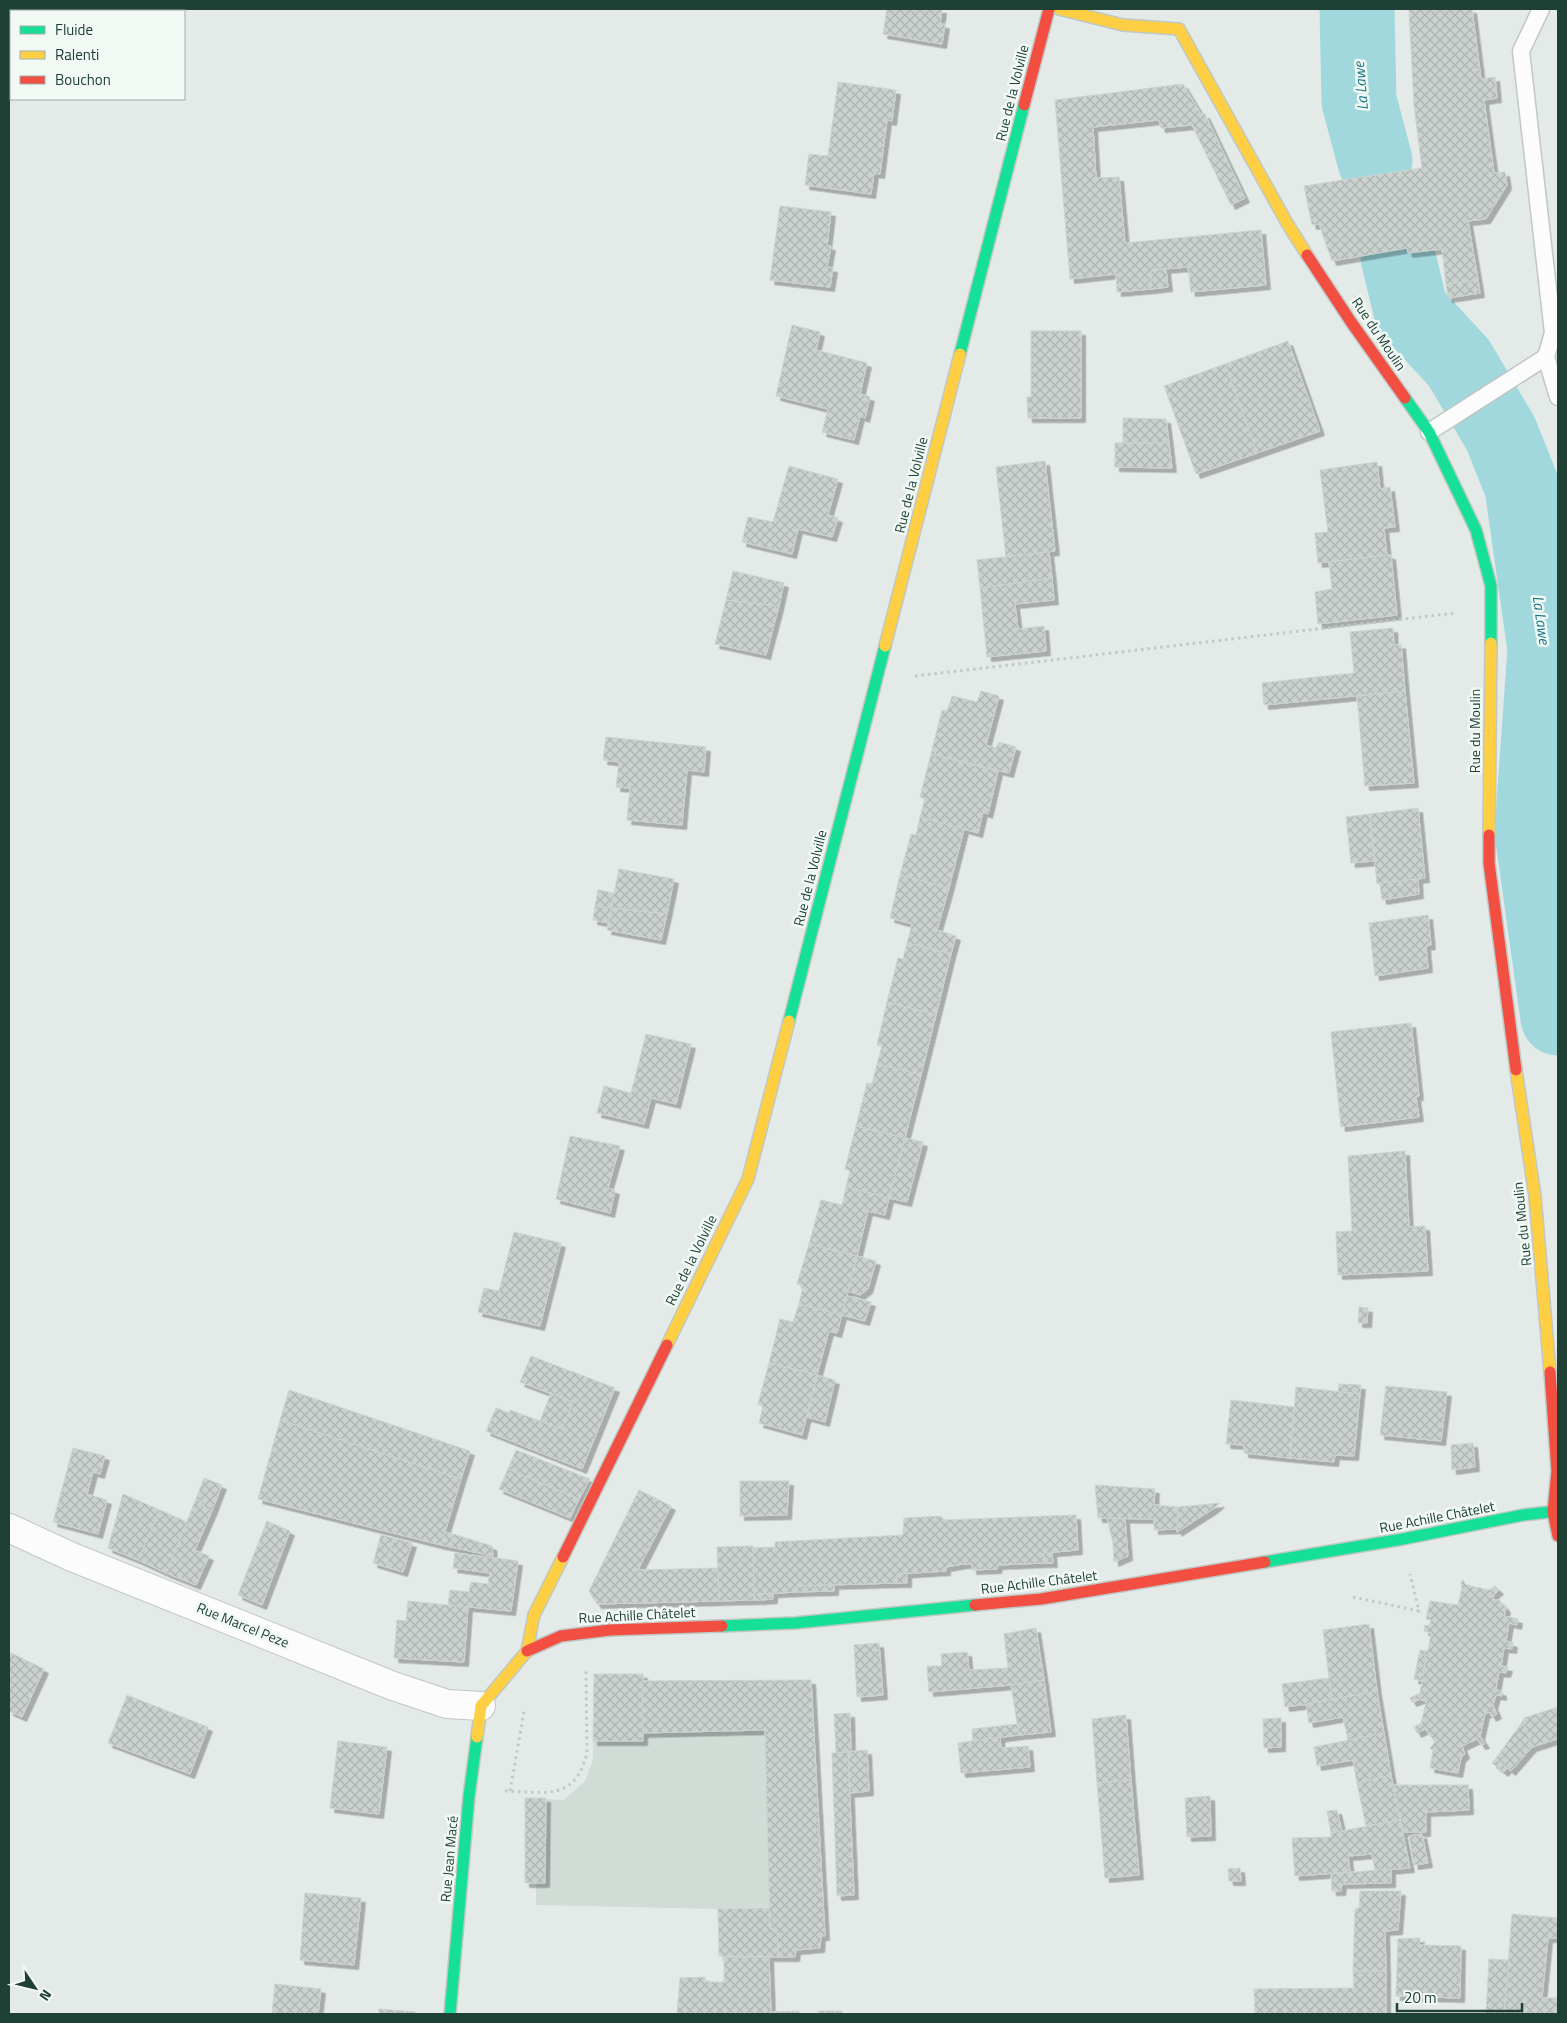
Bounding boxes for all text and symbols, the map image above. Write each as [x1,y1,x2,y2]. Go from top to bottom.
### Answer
legend [10,10,185,100]
text: Fluide [55,18,93,41]
street label: Rue de la Volville [989,42,1034,143]
text: Ralenti [55,43,99,66]
water label: La Lawe [1347,60,1374,111]
text: Bouchon [55,68,111,91]
street label: Rue du Moulin [1347,293,1412,375]
street label: Rue de la Volville [888,434,933,535]
water label: La Lawe [1527,594,1556,647]
street label: Rue du Moulin [1464,689,1485,773]
street label: Rue de la Volville [787,827,832,928]
street label: Rue du Moulin [1507,1181,1536,1267]
street label: Rue de la Volville [659,1211,722,1309]
street label: Rue Achille Châtelet [1377,1495,1496,1538]
street label: Rue Achille Châtelet [980,1564,1098,1599]
street label: Rue Marcel Peze [194,1596,292,1653]
street label: Rue Achille Châtelet [578,1601,696,1628]
street label: Rue Jean Macé [434,1815,463,1903]
north arrow [10,1963,60,2013]
scale bar [1397,1980,1522,2012]
text: N [35,1986,57,2006]
text: 20 m [1404,1986,1437,2009]

